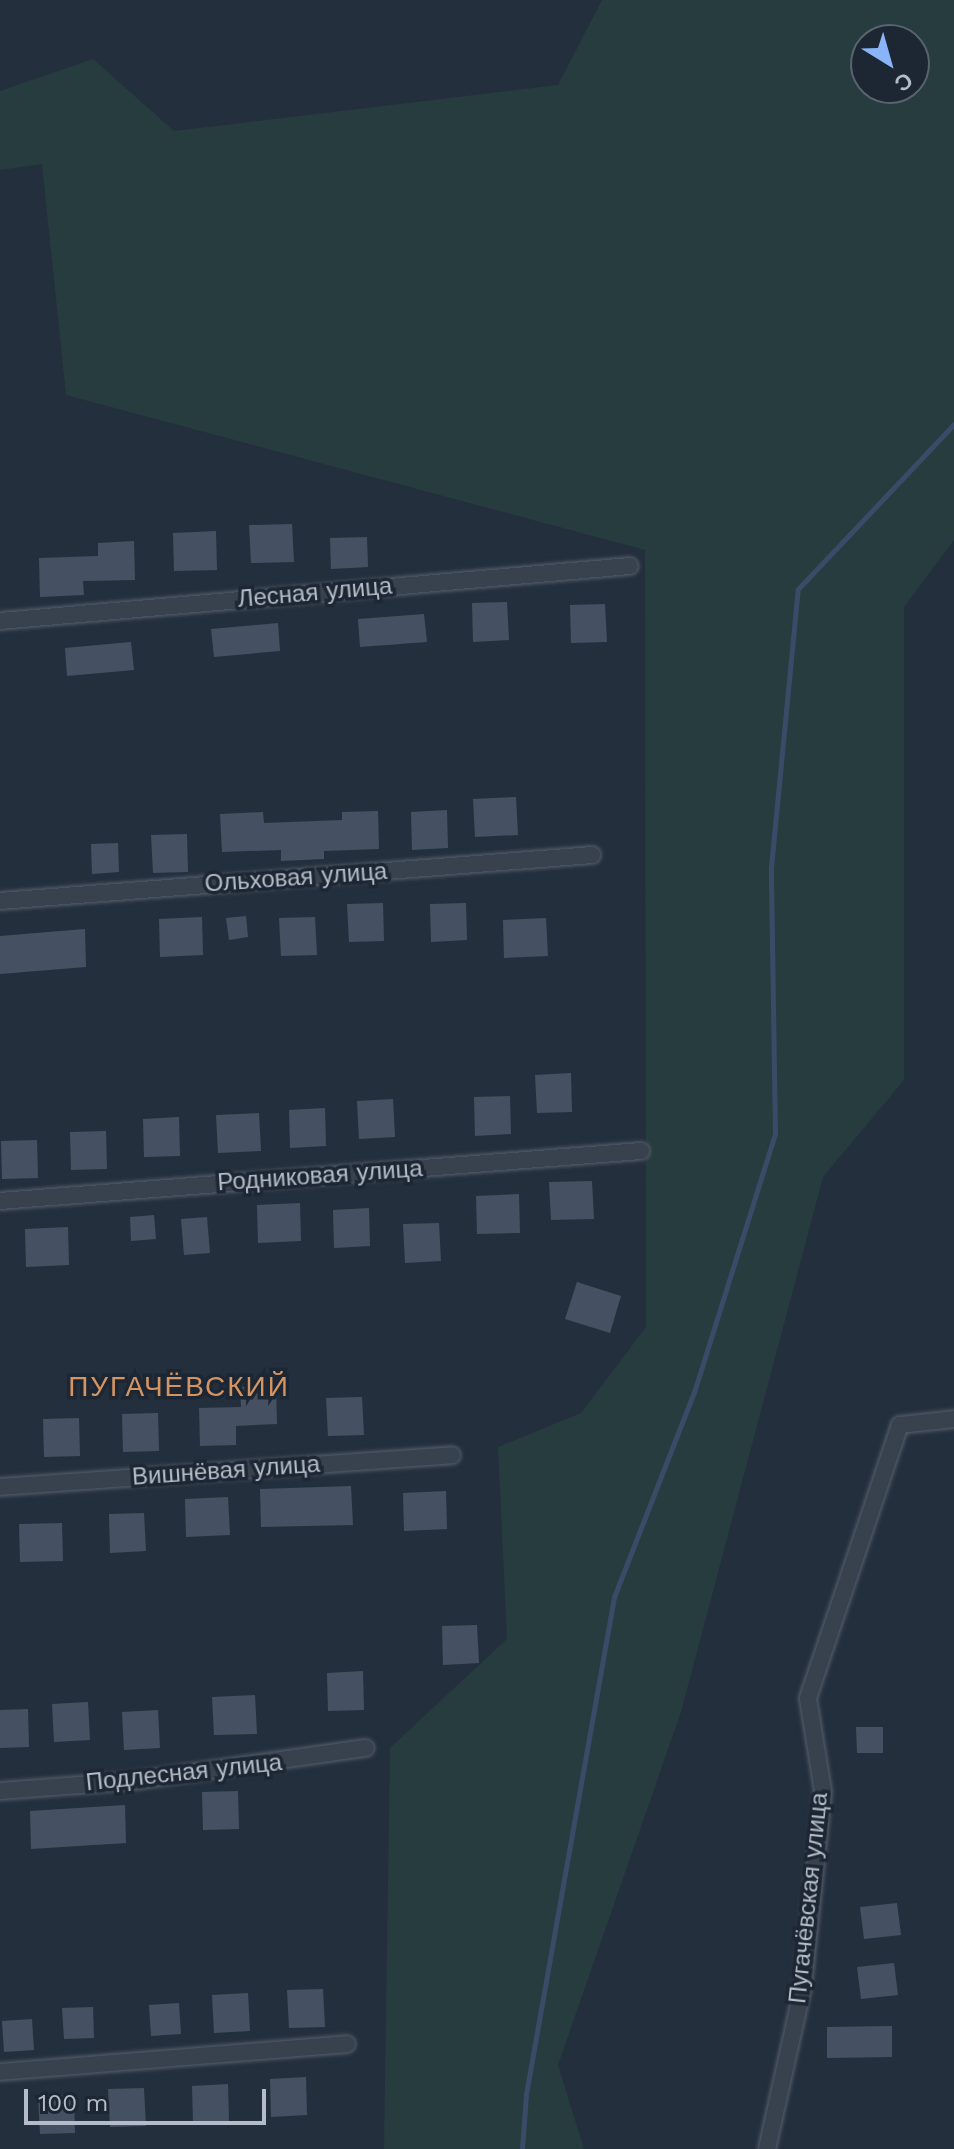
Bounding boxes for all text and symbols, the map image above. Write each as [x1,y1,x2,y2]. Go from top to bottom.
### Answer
north arrow [850,24,930,104]
text: С [890,67,917,97]
street label: Лесная улица [237,572,393,614]
street label: Ольховая улица [204,857,388,899]
street label: Родниковая улица [216,1154,424,1198]
district label: ПУГАЧЁВСКИЙ [68,1370,290,1404]
street label: Вишнёвая улица [131,1450,321,1492]
street label: Подлесная улица [84,1748,284,1798]
street label: Пугачёвская улица [784,1791,834,2005]
scale bar [28,2073,270,2123]
text: 100 m [38,2089,108,2117]

